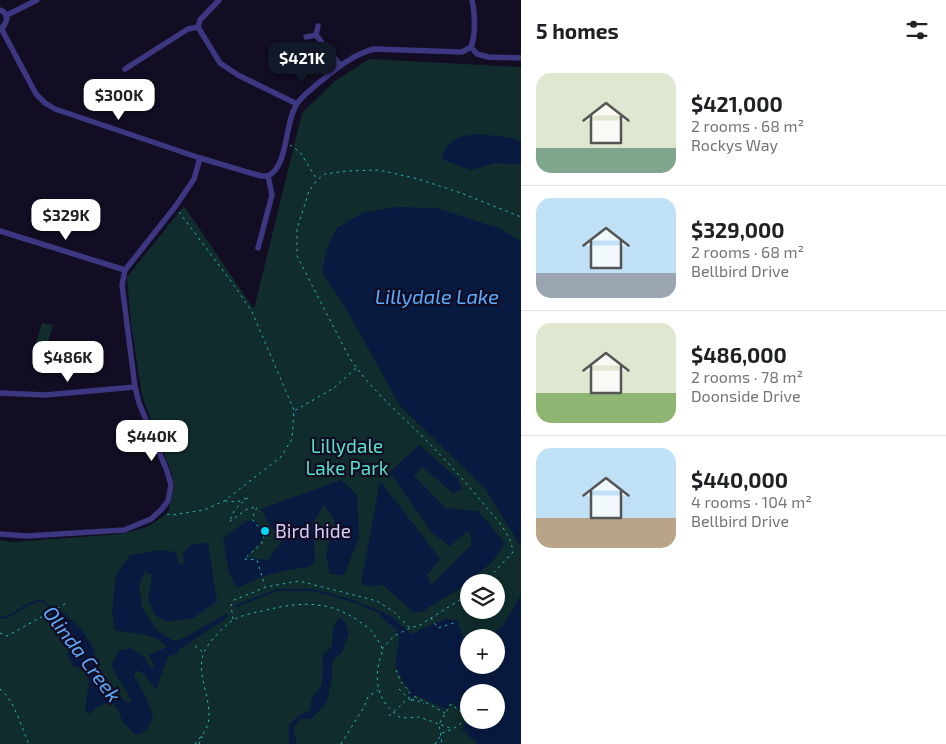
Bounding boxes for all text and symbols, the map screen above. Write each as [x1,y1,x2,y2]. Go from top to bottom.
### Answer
icon: filters [903,16,931,44]
text: 5 homes [536,18,619,43]
pin: $421K [267,42,337,84]
text: $421K [279,48,325,67]
pin: $300K [84,78,154,121]
text: $300K [95,85,143,104]
text: $421,000 [691,91,783,116]
icon: home [576,93,636,153]
text: 2 rooms · 68 m² [691,116,804,135]
text: Rockys Way [691,135,778,154]
pin: $329K [31,198,101,241]
text: $329K [42,205,90,224]
text: $329,000 [691,217,785,242]
icon: home [576,218,636,278]
text: 2 rooms · 68 m² [691,242,804,261]
text: Bellbird Drive [691,261,789,280]
water label: Lillydale Lake [375,284,499,309]
pin: $486K [33,340,103,383]
text: $486,000 [691,342,787,367]
icon: home [576,343,636,403]
text: $486K [43,347,93,366]
text: 2 rooms · 78 m² [691,367,803,386]
text: Doonside Drive [691,386,801,405]
pin: $440K [117,420,187,462]
text: $440K [127,426,177,445]
park label: Lillydale Lake Park [306,434,389,479]
text: $440,000 [691,467,788,492]
icon: home [576,468,636,528]
text: 4 rooms · 104 m² [691,492,812,511]
text: Bellbird Drive [691,511,789,530]
place label: Bird hide [275,519,351,542]
marker: Bird hide [259,525,271,537]
map controls [460,574,505,729]
button: layers [460,574,505,619]
water label: Olinda Creek [39,601,127,706]
button: + [460,629,505,674]
button: − [460,684,505,729]

